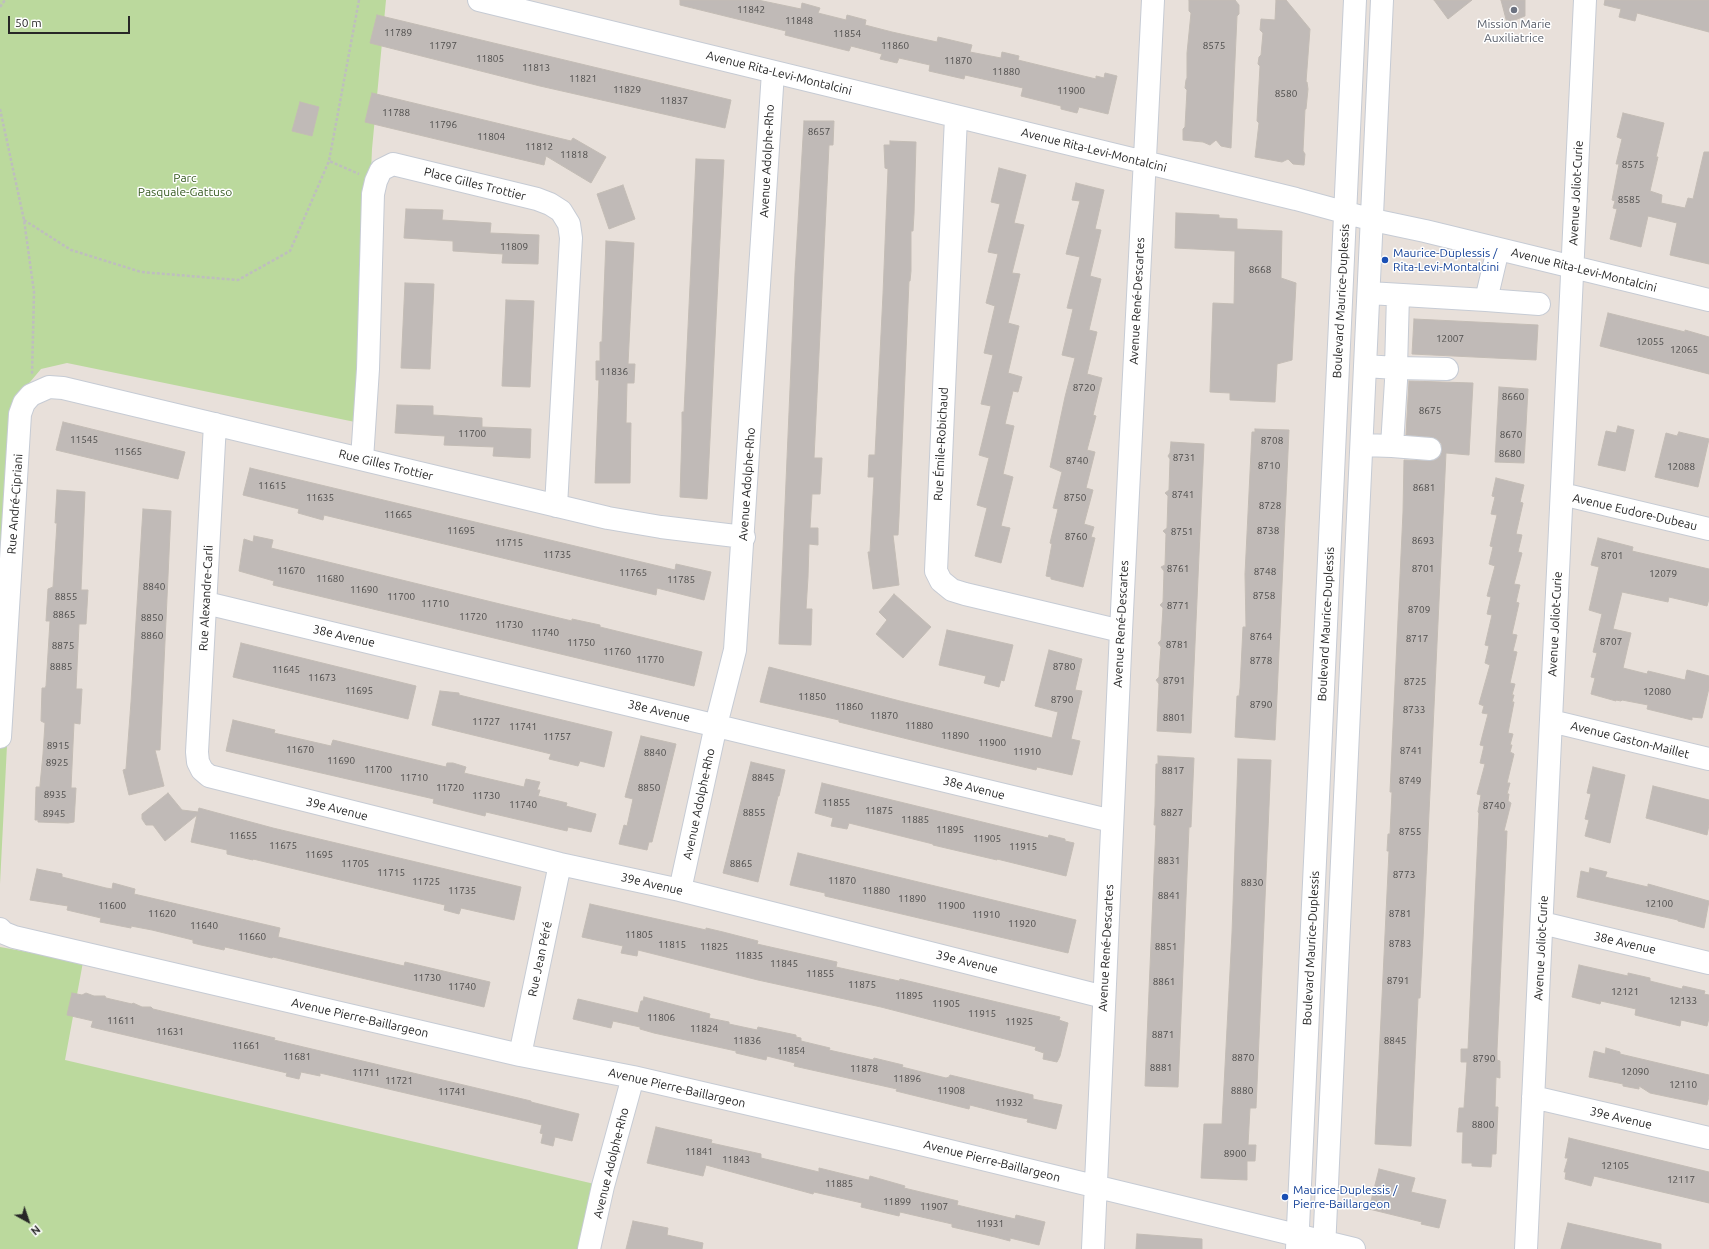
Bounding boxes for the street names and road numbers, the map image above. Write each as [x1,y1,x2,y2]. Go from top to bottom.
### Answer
street label: Avenue Rita-Levi-Montalcini [705,48,853,98]
street label: Avenue Adolphe-Rho [757,104,777,218]
street label: Avenue Rita-Levi-Montalcini [1020,125,1168,175]
street label: Avenue Joliot-Curie [1566,140,1586,246]
street label: Place Gilles Trottier [423,164,527,204]
street label: Boulevard Maurice-Duplessis [1330,223,1352,379]
street label: Avenue René-Descartes [1126,237,1148,365]
street label: Avenue Rita-Levi-Montalcini [1510,245,1658,295]
street label: Rue Émile-Robichaud [931,387,951,501]
street label: Avenue Adolphe-Rho [736,427,758,541]
street label: Rue Gilles Trottier [337,446,435,484]
street label: Rue André-Cipriani [4,453,26,555]
street label: Avenue Eudore-Dubeau [1571,491,1699,533]
street label: Rue Alexandre-Carli [196,545,216,651]
street label: Boulevard Maurice-Duplessis [1315,546,1337,702]
street label: Avenue René-Descartes [1110,560,1132,688]
street label: Avenue Joliot-Curie [1545,571,1565,677]
street label: 38e Avenue [312,622,376,650]
street label: 38e Avenue [627,697,691,725]
street label: Avenue Gaston-Maillet [1569,718,1691,762]
street label: Avenue Adolphe-Rho [680,747,718,861]
street label: 38e Avenue [942,773,1006,803]
street label: 39e Avenue [305,794,369,824]
street label: 39e Avenue [620,870,684,898]
street label: Boulevard Maurice-Duplessis [1300,870,1322,1026]
street label: Avenue René-Descartes [1095,884,1117,1012]
street label: Avenue Joliot-Curie [1531,895,1551,1001]
street label: Rue Jean Péré [525,920,555,998]
street label: 38e Avenue [1593,929,1657,957]
street label: 39e Avenue [935,947,999,977]
street label: Avenue Pierre-Baillargeon [290,995,430,1041]
street label: Avenue Pierre-Baillargeon [607,1065,747,1111]
street label: 39e Avenue [1589,1104,1653,1132]
street label: Avenue Adolphe-Rho [590,1106,632,1220]
street label: Avenue Pierre-Baillargeon [922,1137,1062,1185]

